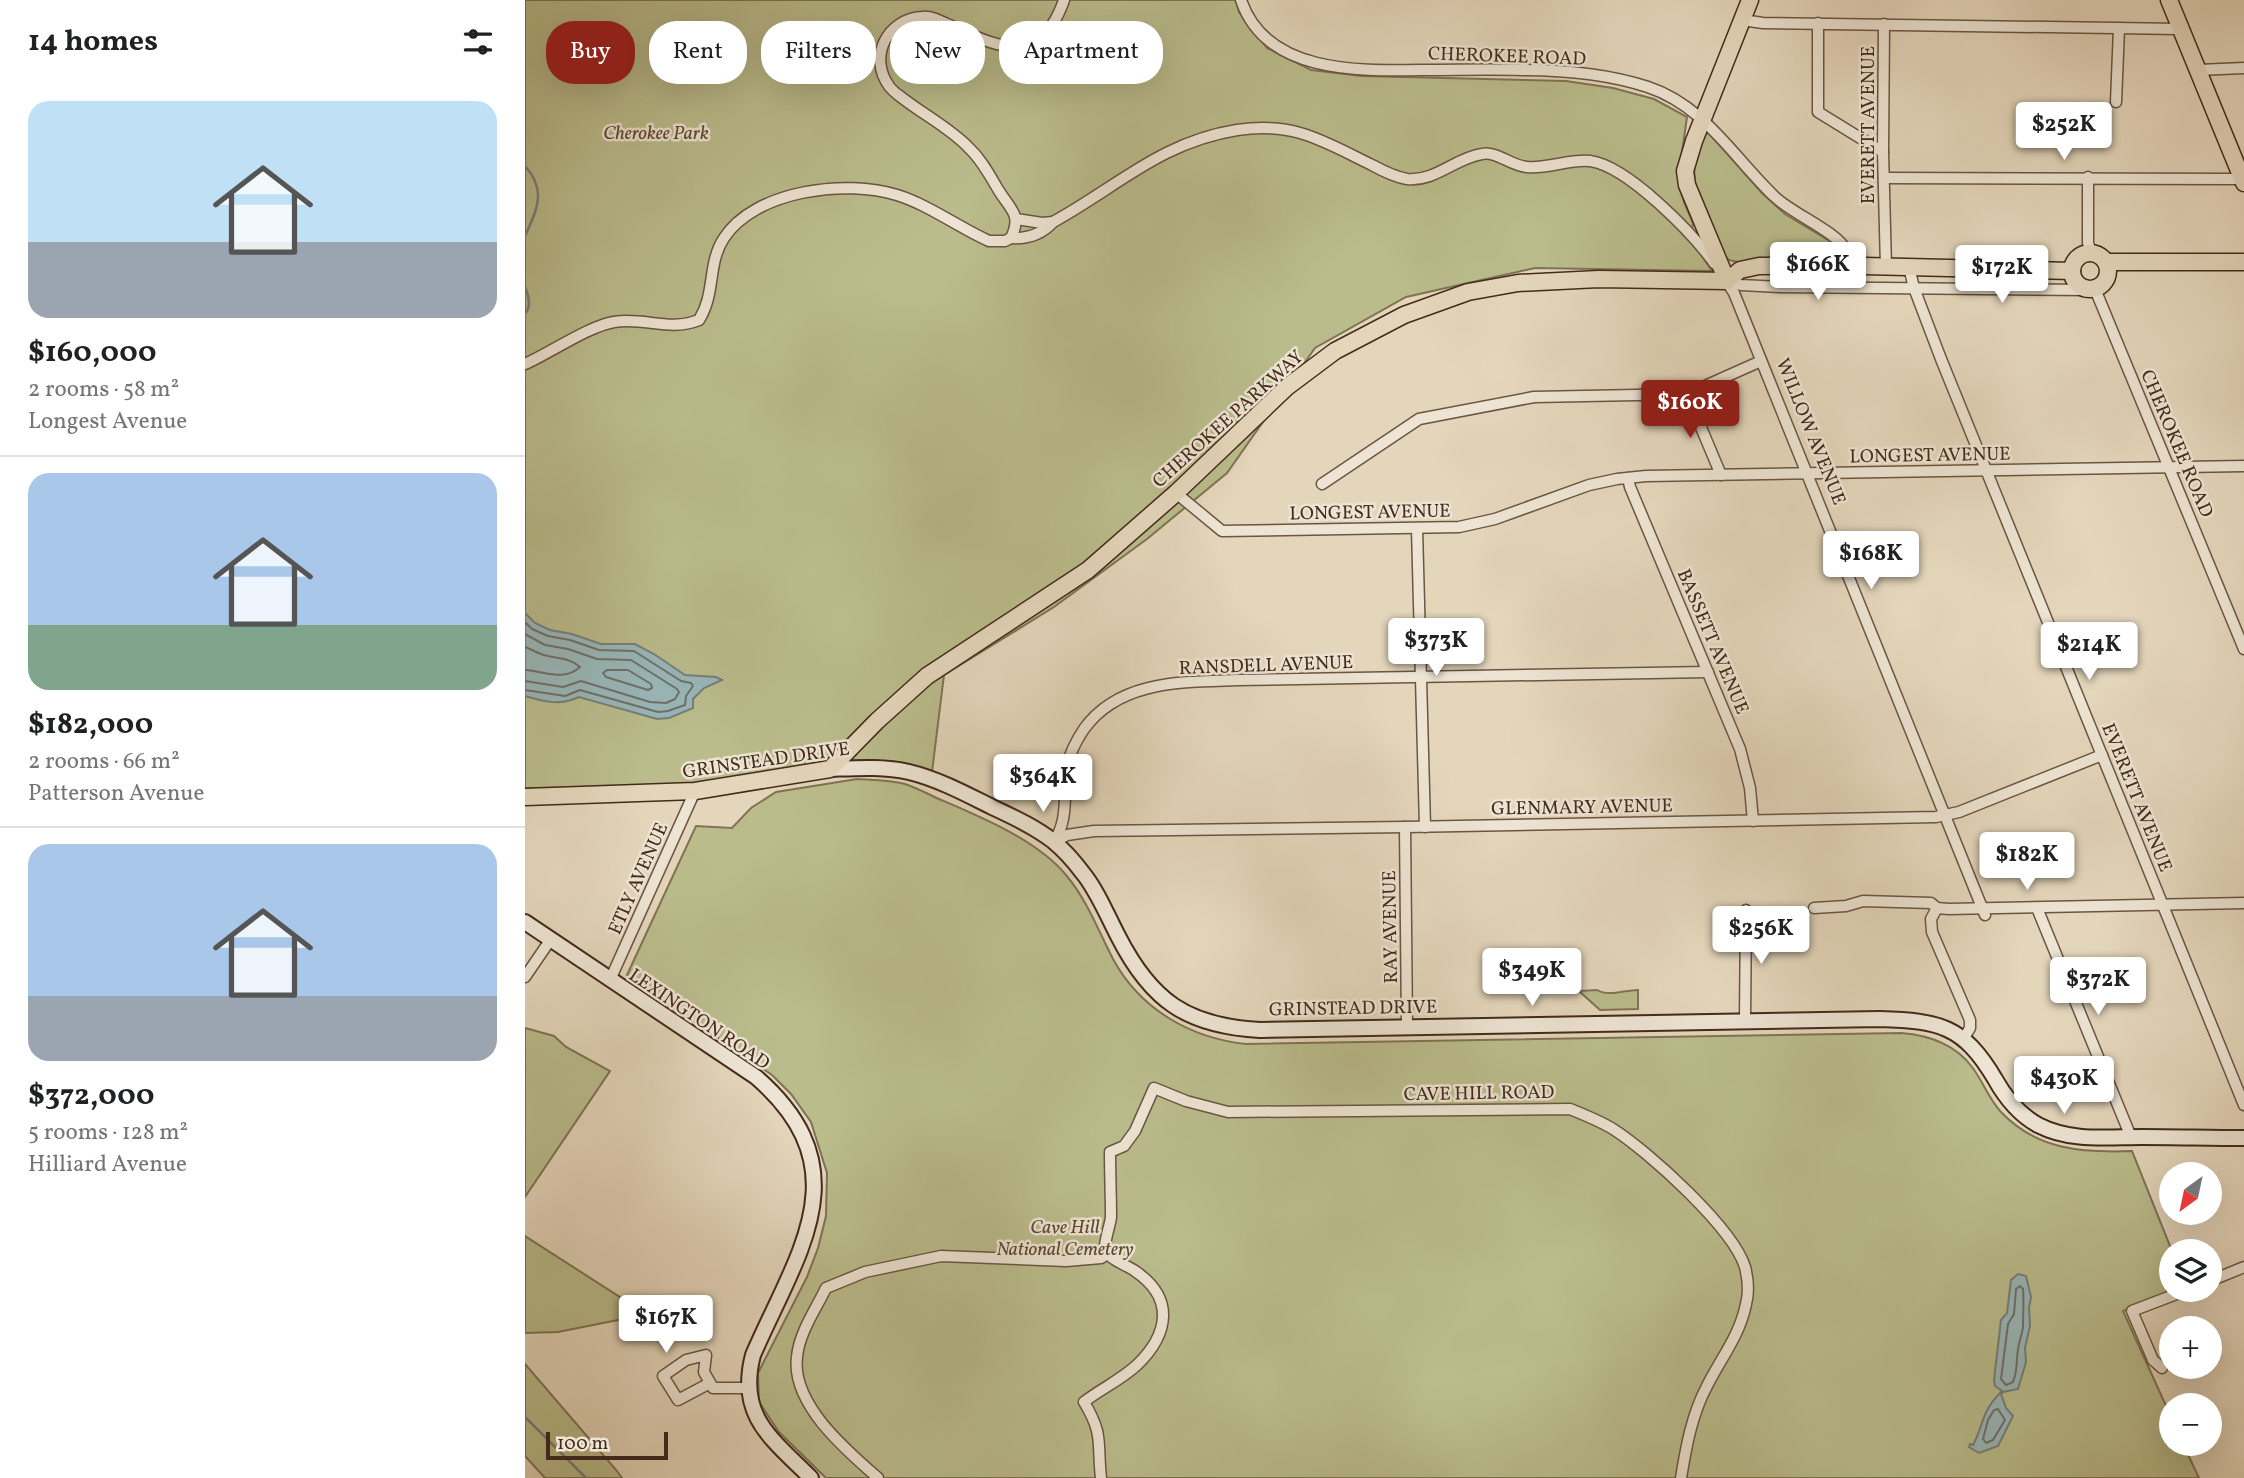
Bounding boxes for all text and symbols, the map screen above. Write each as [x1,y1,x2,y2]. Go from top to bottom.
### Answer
text: 14 homes [28,21,158,63]
chip: Buy [546,21,635,84]
chip: Rent [649,21,747,84]
chip: Filters [761,21,876,84]
chip: New [890,21,985,84]
chip: Apartment [999,21,1163,84]
icon: filters [459,23,497,61]
street label: CHEROKEE ROAD [1427,41,1587,73]
street label: EVERETT AVENUE [1856,46,1882,204]
pin: $252K [2015,102,2113,162]
text: $252K [2032,109,2096,141]
park label: Cherokee Park [603,121,709,147]
icon: home [200,147,326,273]
pin: $166K [1769,243,1867,302]
pin: $172K [1953,246,2051,305]
text: $166K [1786,249,1850,281]
text: $172K [1971,252,2033,284]
text: $160,000 [28,332,156,374]
street label: CHEROKEE PARKWAY [1147,345,1309,494]
street label: WILLOW AVENUE [1769,354,1851,509]
street label: CHEROKEE ROAD [2133,366,2219,522]
text: 2 rooms · 58 m² [28,374,179,406]
pin: $160K [1641,380,1739,440]
text: $160K [1657,387,1723,419]
text: Longest Avenue [28,406,187,438]
street label: LONGEST AVENUE [1849,442,2011,470]
street label: LONGEST AVENUE [1289,499,1451,527]
icon: home [200,519,326,645]
pin: $168K [1822,532,1920,591]
text: $168K [1839,538,1903,570]
street label: BASSETT AVENUE [1670,565,1754,718]
pin: $373K [1387,618,1485,678]
pin: $214K [2040,622,2138,682]
text: $373K [1404,625,1468,657]
text: $214K [2057,629,2121,661]
street label: RANSDELL AVENUE [1178,650,1354,682]
text: $182,000 [28,704,153,746]
street label: EVERETT AVENUE [2094,719,2178,876]
street label: GRINSTEAD DRIVE [681,736,851,786]
text: 2 rooms · 66 m² [28,746,180,778]
pin: $364K [994,754,1092,814]
text: $364K [1009,761,1077,793]
text: Patterson Avenue [28,778,204,810]
street label: GLENMARY AVENUE [1491,793,1673,823]
street label: ETLY AVENUE [603,819,675,939]
pin: $182K [1978,832,2076,892]
text: $182K [1996,839,2059,871]
street label: RAY AVENUE [1377,870,1405,984]
icon: home [200,890,326,1016]
pin: $256K [1712,906,1810,966]
text: $256K [1728,913,1794,945]
pin: $349K [1483,948,1581,1008]
text: $349K [1498,955,1566,987]
pin: $372K [2049,958,2147,1017]
street label: LEXINGTON ROAD [623,963,775,1077]
text: $372K [2066,964,2130,996]
street label: GRINSTEAD DRIVE [1269,995,1437,1023]
pin: $430K [2015,1056,2113,1116]
text: $430K [2030,1063,2098,1095]
text: $372,000 [28,1075,154,1117]
street label: CAVE HILL ROAD [1403,1080,1555,1108]
text: 5 rooms · 128 m² [28,1117,188,1149]
text: Hilliard Avenue [28,1149,187,1181]
north arrow [2159,1162,2223,1225]
map controls [2159,1162,2222,1456]
park label: Cave Hill National Cemetery [996,1215,1134,1263]
button: layers [2159,1239,2222,1302]
pin: $167K [617,1296,715,1355]
text: $167K [635,1302,697,1334]
button: + [2159,1316,2222,1379]
button: − [2159,1393,2222,1456]
scale bar [546,1429,669,1461]
text: 100 m [557,1431,608,1457]

